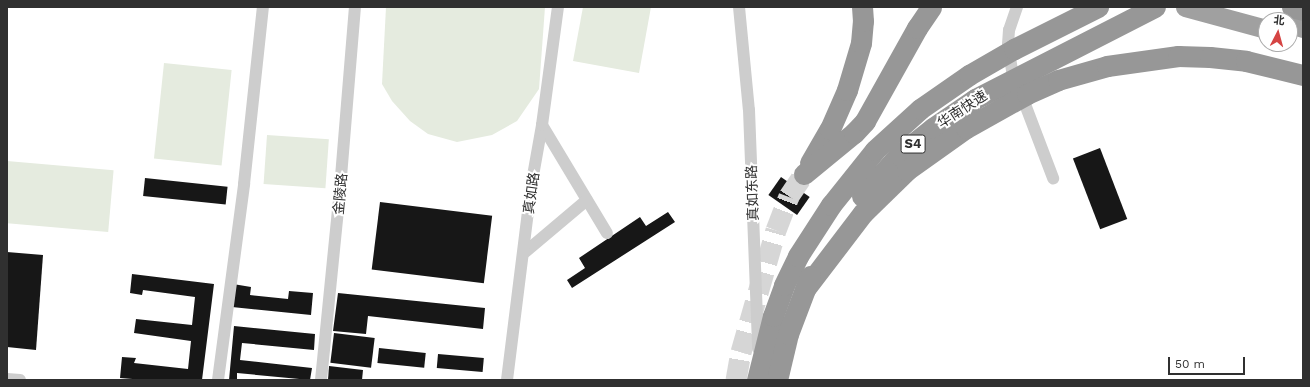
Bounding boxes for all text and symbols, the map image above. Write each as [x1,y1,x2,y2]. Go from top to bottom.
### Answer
north arrow [1258,12,1298,52]
text: 北 [1273,14,1285,28]
street label: 华南快速 [934,87,990,131]
road number: S4 [900,133,926,155]
street label: 真如东路 [743,165,761,221]
street label: 真如路 [520,171,542,215]
street label: 金陵路 [330,172,350,216]
scale bar [1170,349,1247,375]
text: 50 m [1175,357,1205,371]

